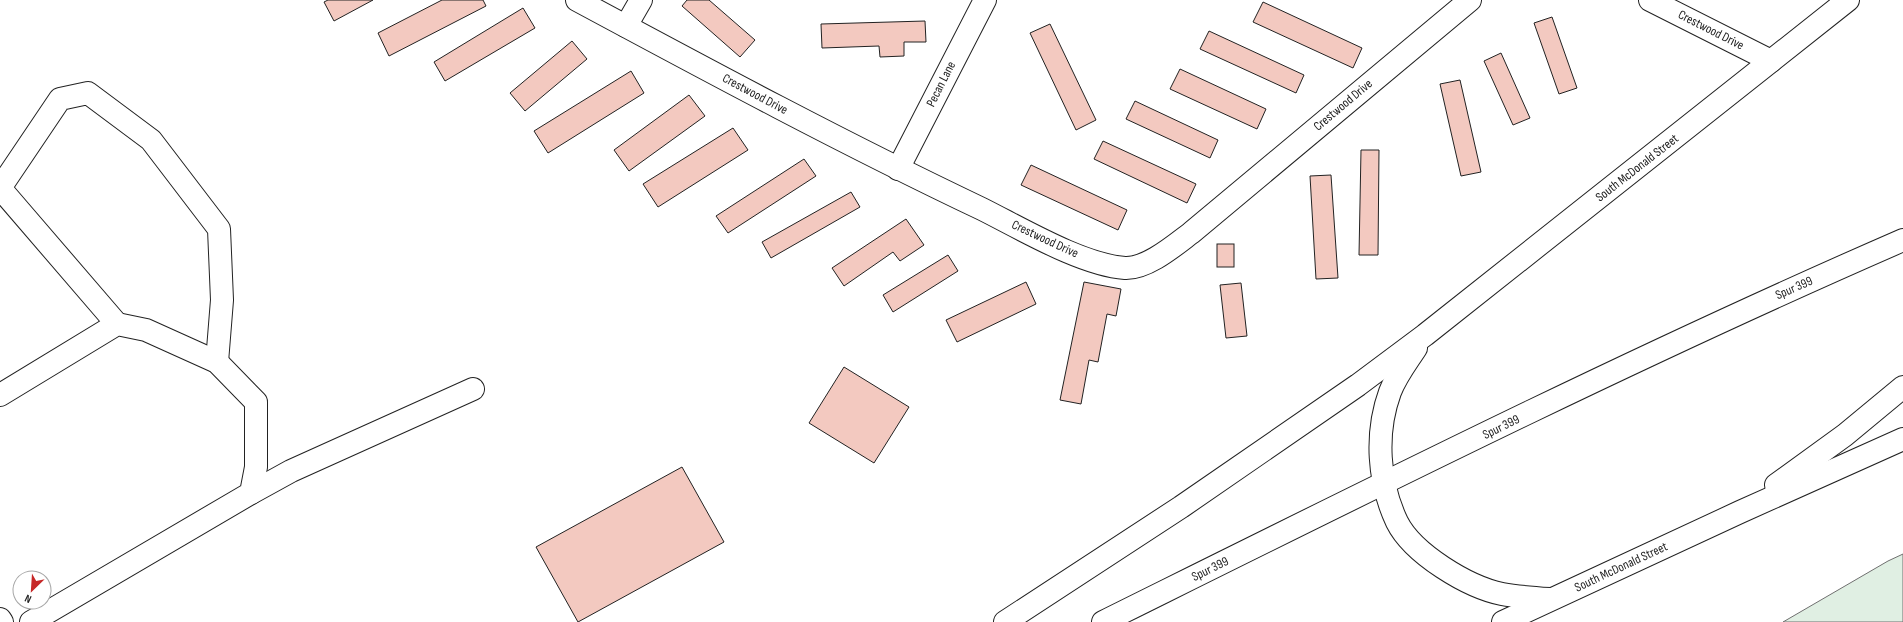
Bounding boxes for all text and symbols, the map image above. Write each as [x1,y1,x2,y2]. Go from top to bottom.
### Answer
street label: Crestwood Drive [1675,7,1747,53]
street label: Pecan Lane [923,59,959,109]
street label: Crestwood Drive [720,70,790,118]
street label: Crestwood Drive [1310,76,1376,134]
street label: South McDonald Street [1592,131,1682,205]
street label: Crestwood Drive [1009,217,1081,261]
street label: Spur 399 [1773,273,1815,303]
street label: Spur 399 [1480,411,1522,443]
street label: South McDonald Street [1572,538,1670,596]
street label: Spur 399 [1189,553,1231,585]
north arrow [12,570,52,610]
text: N [22,591,33,606]

